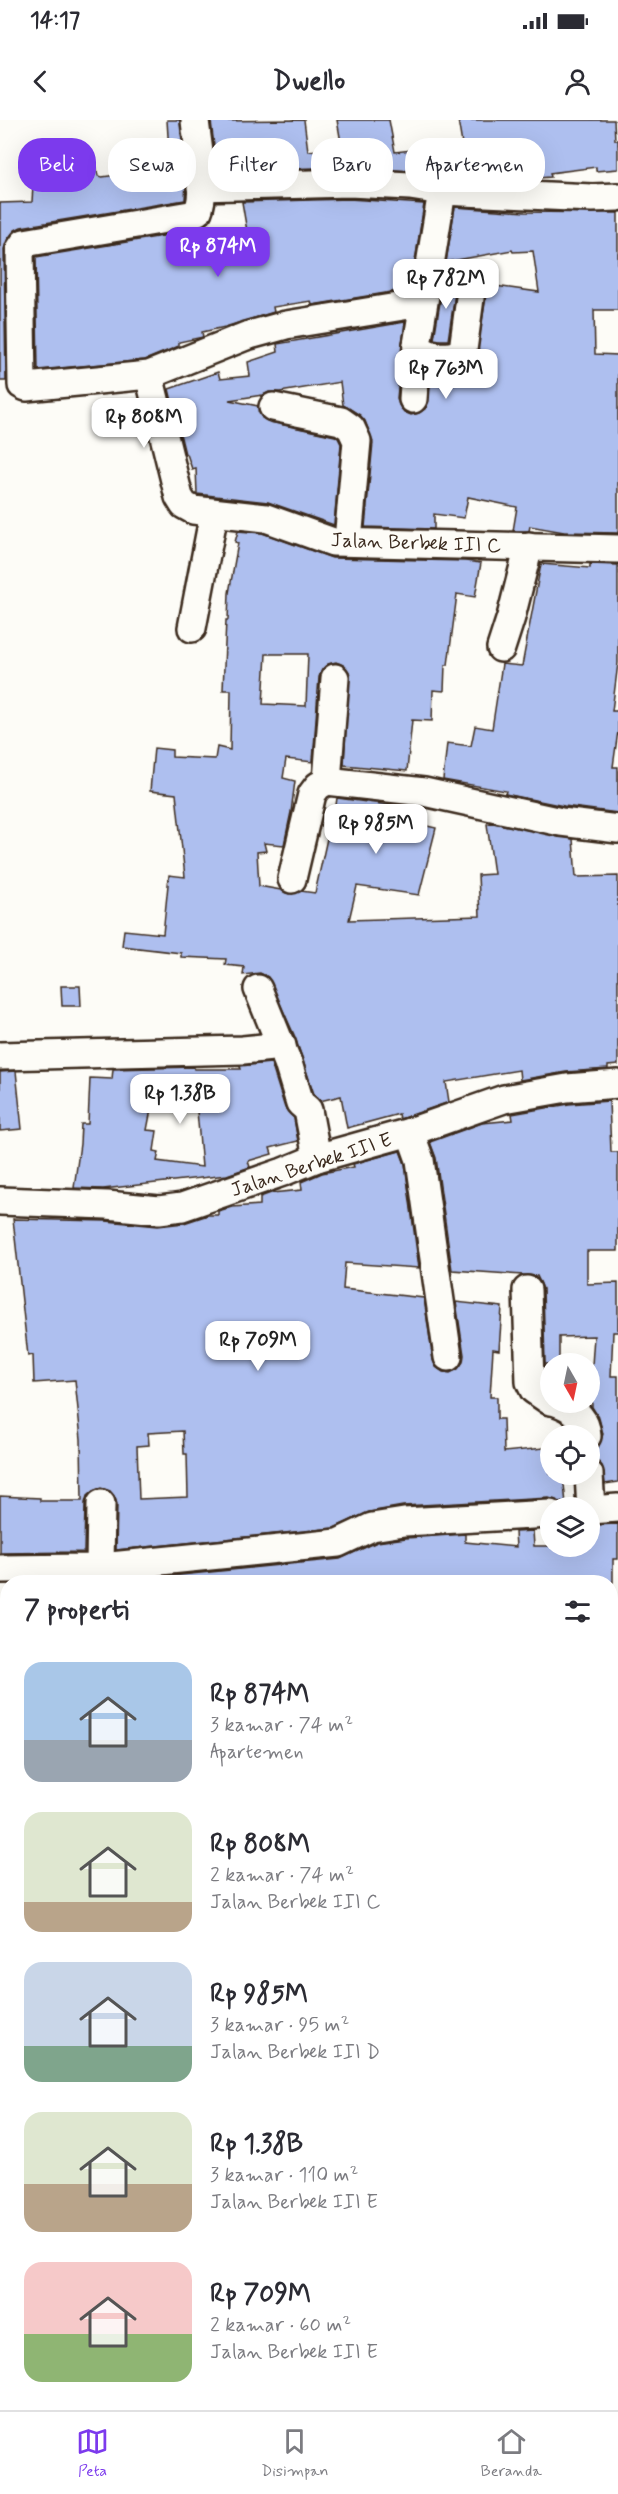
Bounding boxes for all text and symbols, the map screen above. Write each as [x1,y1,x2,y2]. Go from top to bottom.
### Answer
text: 14:17 [30,7,80,35]
text: Dwello [273,64,345,99]
icon: back [24,65,57,98]
icon: person [561,65,594,98]
chip: Beli [18,138,96,192]
chip: Sewa [108,138,196,192]
chip: Filter [208,138,299,192]
chip: Baru [311,138,393,192]
chip: Apartemen [405,138,545,192]
pin: Rp 874M [163,227,273,278]
text: Rp 874M [180,233,256,260]
pin: Rp 782M [391,259,501,310]
text: Rp 782M [407,265,485,292]
pin: Rp 763M [391,349,501,400]
text: Rp 763M [409,355,483,382]
pin: Rp 808M [89,398,199,449]
text: Rp 808M [106,404,182,431]
street label: Jalan Berbek III C [330,527,502,560]
pin: Rp 985M [321,804,431,855]
text: Rp 985M [338,810,414,837]
pin: Rp 1.38B [118,1074,242,1125]
text: Rp 1.38B [144,1080,216,1107]
street label: Jalan Berbek III E [227,1127,395,1204]
pin: Rp 709M [203,1321,313,1372]
text: Rp 709M [219,1327,297,1354]
north arrow [540,1353,600,1413]
map controls [540,1353,600,1557]
button: locate [540,1425,600,1485]
button: layers [540,1497,600,1557]
text: 7 properti [24,1594,129,1628]
icon: filters [561,1595,594,1628]
text: Rp 874M [210,1678,309,1712]
icon: home [72,1686,144,1758]
text: 3 kamar · 74 m² [210,1712,353,1739]
text: Apartemen [210,1739,303,1766]
text: Rp 808M [210,1828,310,1862]
icon: home [72,1836,144,1908]
text: 2 kamar · 74 m² [210,1862,354,1889]
text: Jalan Berbek III C [210,1889,380,1916]
text: Rp 985M [210,1978,308,2012]
icon: home [72,1986,144,2058]
text: 3 kamar · 95 m² [210,2012,349,2039]
text: Jalan Berbek III D [210,2039,380,2066]
text: Rp 1.38B [210,2128,303,2162]
icon: home [72,2136,144,2208]
text: 3 kamar · 110 m² [210,2162,358,2189]
text: Jalan Berbek III E [210,2189,378,2216]
text: Rp 709M [210,2278,311,2312]
icon: home [72,2286,144,2358]
text: 2 kamar · 60 m² [210,2312,351,2339]
text: Jalan Berbek III E [210,2339,378,2366]
tab: Peta [76,2425,109,2482]
tab: Disimpan [261,2425,328,2482]
tab: Beranda [481,2425,542,2482]

